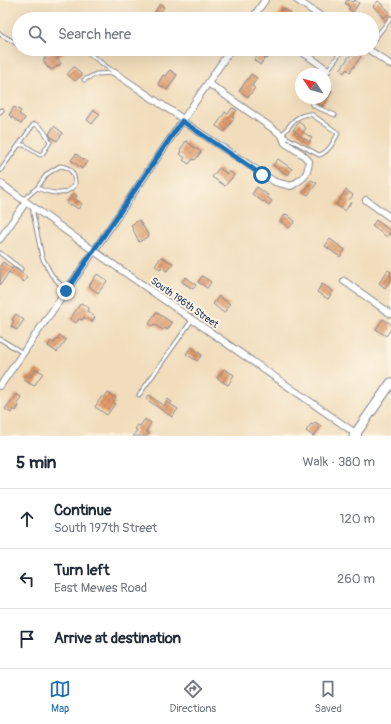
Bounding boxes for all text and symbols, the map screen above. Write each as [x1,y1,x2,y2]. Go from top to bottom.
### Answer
search box [12,12,379,56]
icon: search [26,23,48,45]
text: Search here [58,25,131,44]
north arrow [295,68,331,104]
route start [253,166,271,184]
street label: South 196th Street [148,275,221,331]
route end [57,282,75,300]
text: 5 min [16,452,56,473]
text: Walk · 380 m [302,454,375,470]
text: Continue [54,501,112,520]
icon: ahead [16,508,38,530]
text: 120 m [339,511,375,527]
text: South 197th Street [54,520,157,536]
text: Turn left [54,561,110,580]
icon: left [16,568,38,590]
text: 260 m [337,571,375,587]
text: East Mewes Road [54,580,147,596]
icon: arrive [16,628,38,650]
text: Arrive at destination [54,629,181,648]
tab: Map [49,678,71,715]
tab: Directions [169,678,216,715]
tab: Saved [315,678,342,715]

